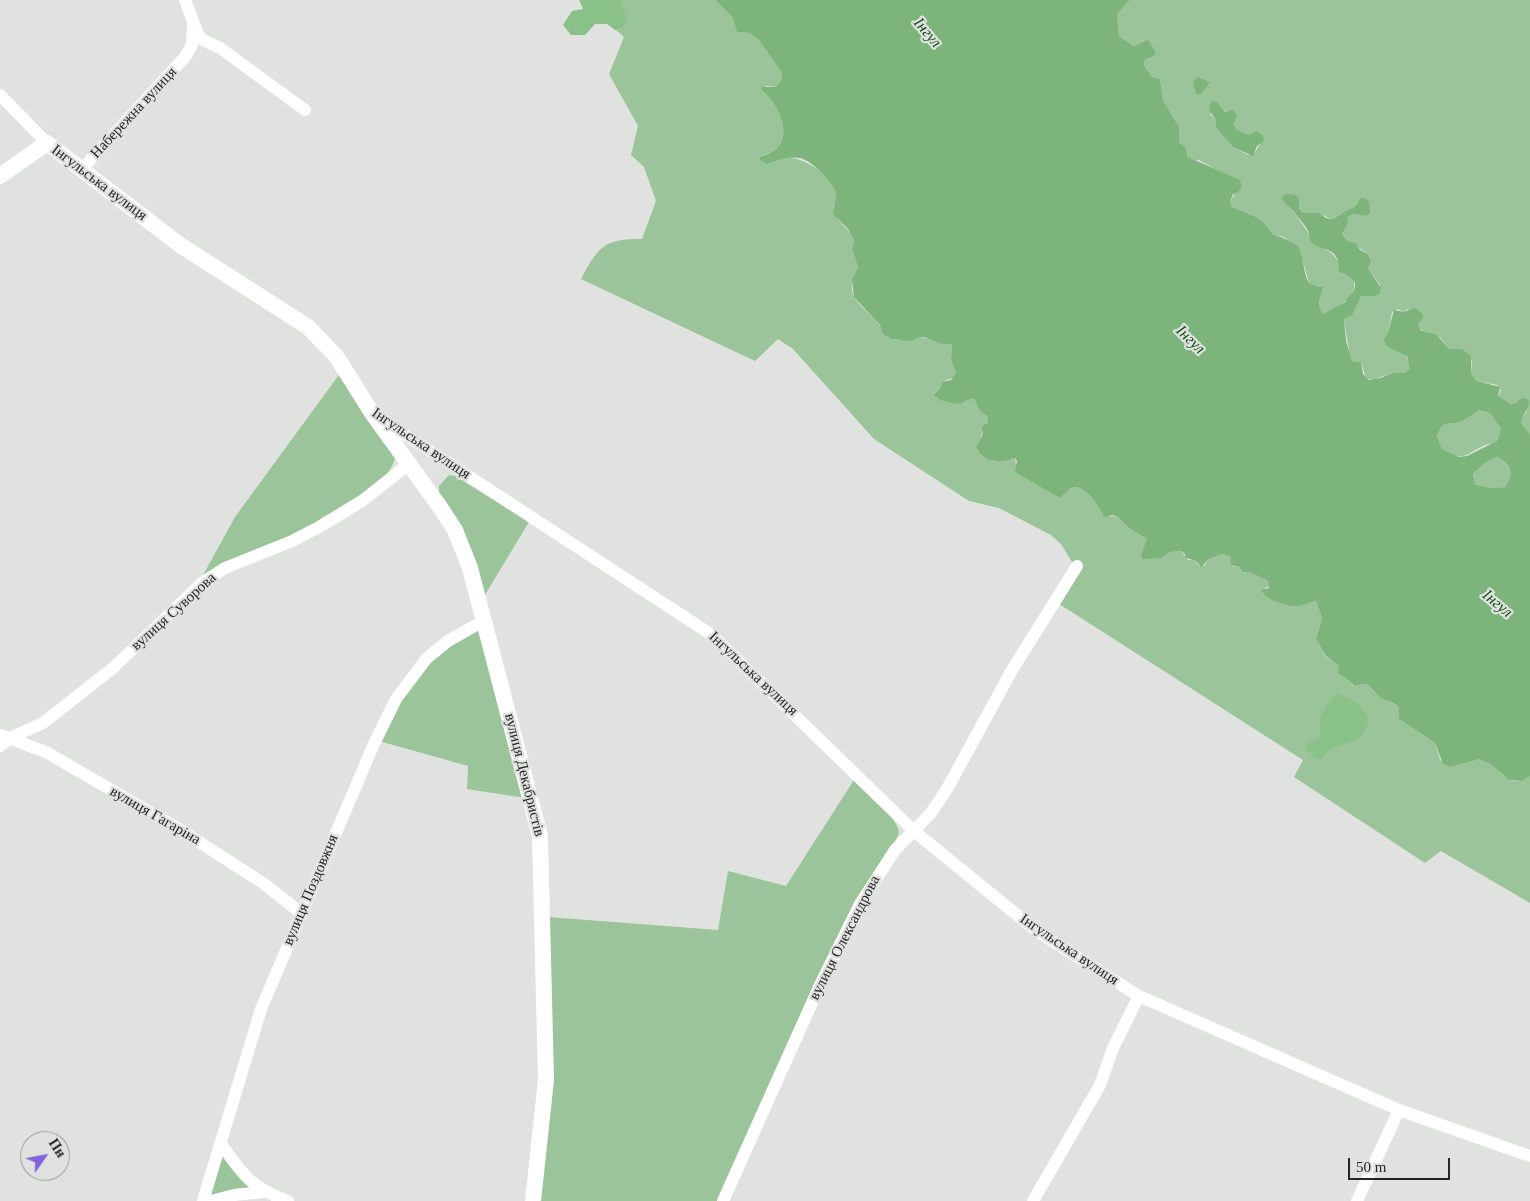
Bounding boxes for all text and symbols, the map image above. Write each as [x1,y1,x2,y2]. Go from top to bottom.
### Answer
water label: Інгул [909,14,945,52]
street label: Набережна вулиця [87,64,181,162]
street label: Інгульська вулиця [48,141,150,225]
water label: Інгул [1171,322,1209,358]
street label: Інгульська вулиця [368,404,474,484]
street label: вулиця Суворова [128,569,220,655]
water label: Інгул [1478,586,1516,622]
street label: Інгульська вулиця [705,628,801,720]
street label: вулиця Декабристів [500,712,548,838]
street label: вулиця Гагаріна [106,783,204,849]
street label: вулиця Поздовжня [280,832,342,948]
street label: вулиця Олександрова [806,873,884,1003]
street label: Інгульська вулиця [1016,910,1122,990]
north arrow [20,1131,70,1181]
text: Пн [46,1136,69,1160]
scale bar [1350,1148,1452,1180]
text: 50 m [1356,1159,1386,1175]

